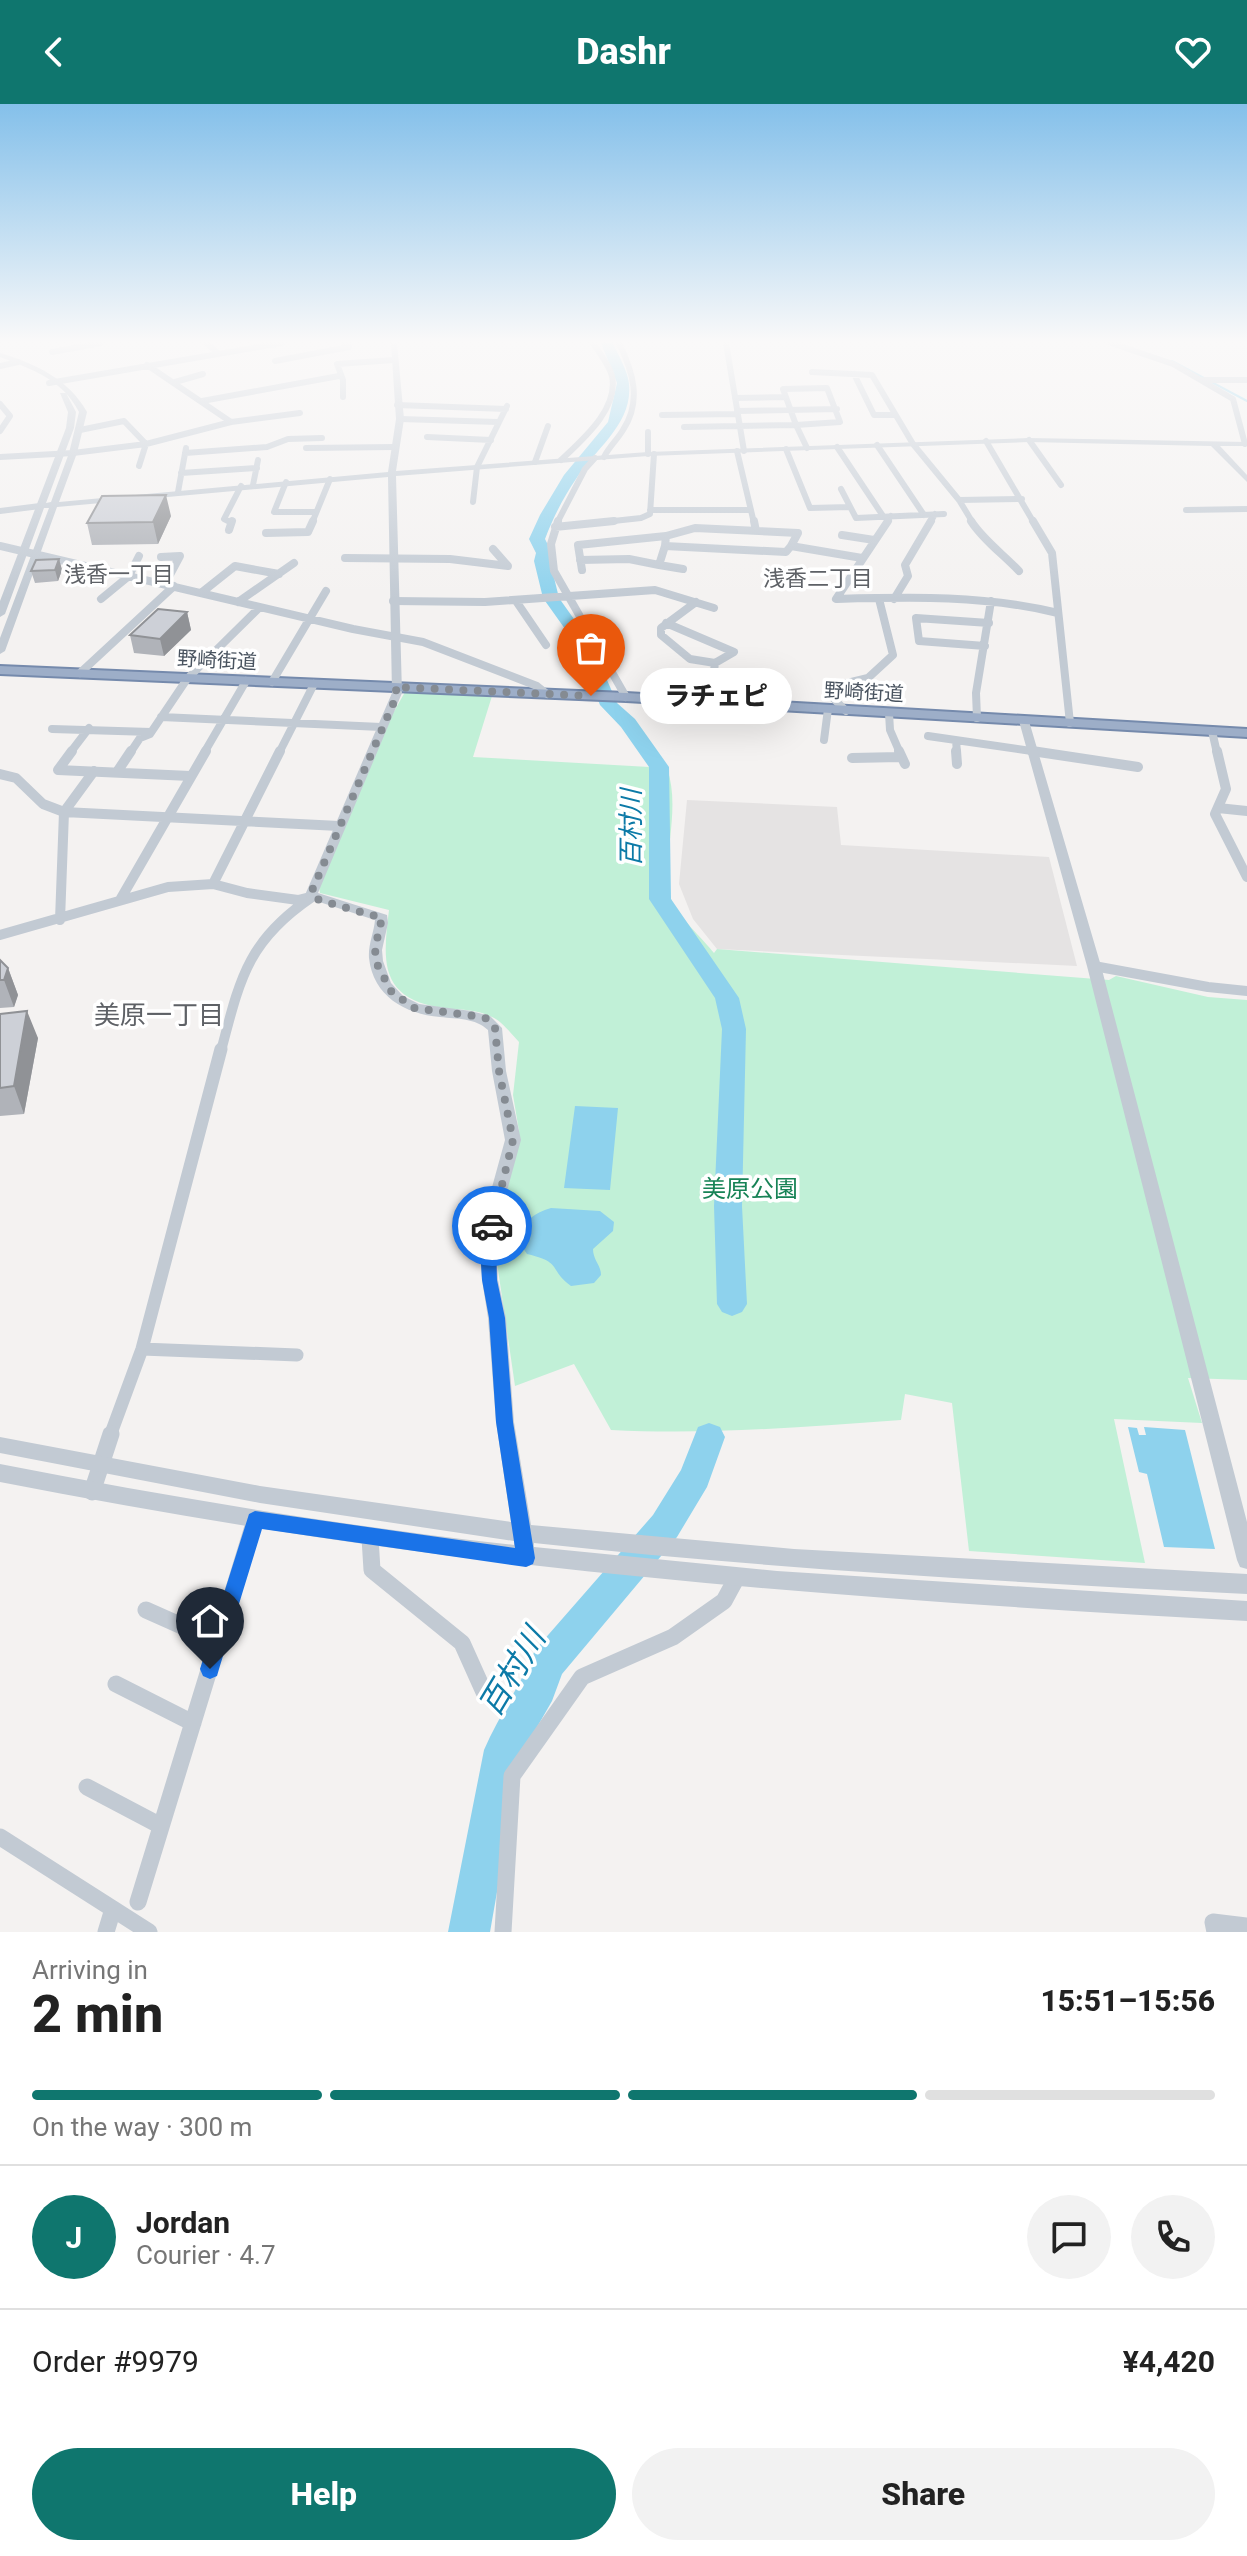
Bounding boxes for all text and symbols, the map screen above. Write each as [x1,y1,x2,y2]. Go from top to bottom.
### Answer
icon: back [32,30,76,74]
icon: heart [1171,30,1215,74]
text: Dashr [576,31,671,73]
district label: 浅香一丁目 [64,562,174,587]
district label: 浅香二丁目 [763,566,873,591]
pin [557,614,625,696]
icon: bag [569,626,613,670]
street label: 野崎街道 [176,646,258,674]
callout: ラチェピ [639,668,791,724]
street label: 野崎街道 [823,678,905,706]
text: ラチェピ [664,681,768,711]
water label: 百村川 [616,786,646,867]
district label: 美原一丁目 [94,1000,224,1030]
park label: 美原公園 [702,1175,798,1203]
courier [452,1186,532,1266]
icon: car [470,1204,514,1248]
pin [176,1587,244,1669]
icon: home [188,1599,232,1643]
water label: 百村川 [471,1619,555,1723]
text: Arriving in [32,1955,148,1985]
text: 15:51–15:56 [1040,1983,1215,2018]
text: 2 min [32,1984,163,2045]
text: On the way · 300 m [32,2112,252,2142]
button: chat [1027,2195,1111,2279]
button: phone [1131,2195,1215,2279]
text: Jordan [136,2205,230,2240]
text: J [66,2220,82,2255]
text: Courier · 4.7 [136,2240,276,2270]
text: Order #9979 [32,2344,199,2379]
text: ¥4,420 [1123,2344,1215,2379]
button: Help [32,2448,616,2540]
button: Share [632,2448,1215,2540]

